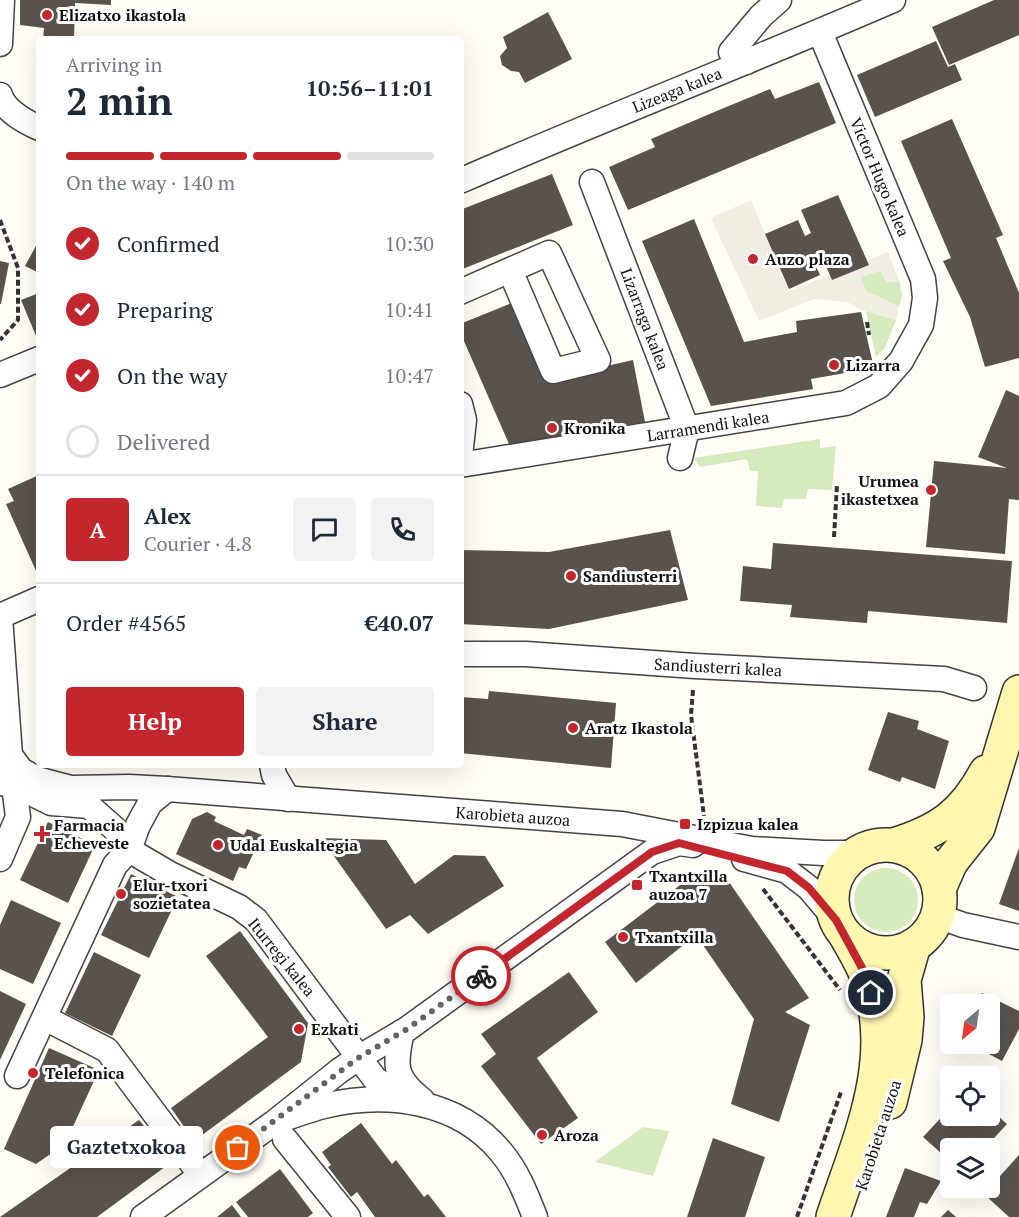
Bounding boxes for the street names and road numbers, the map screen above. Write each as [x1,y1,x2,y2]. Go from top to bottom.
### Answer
street label: Lizeaga kalea [629,62,725,118]
street label: Victor Hugo kalea [845,114,915,240]
street label: Lizarraga kalea [615,265,675,373]
street label: Larramendi kalea [645,405,771,447]
street label: Sandiusterri kalea [653,653,783,681]
street label: Karobieta auzoa [455,801,571,831]
street label: Iturregi kalea [243,913,321,1001]
street label: Karobieta auzoa [850,1077,906,1193]

